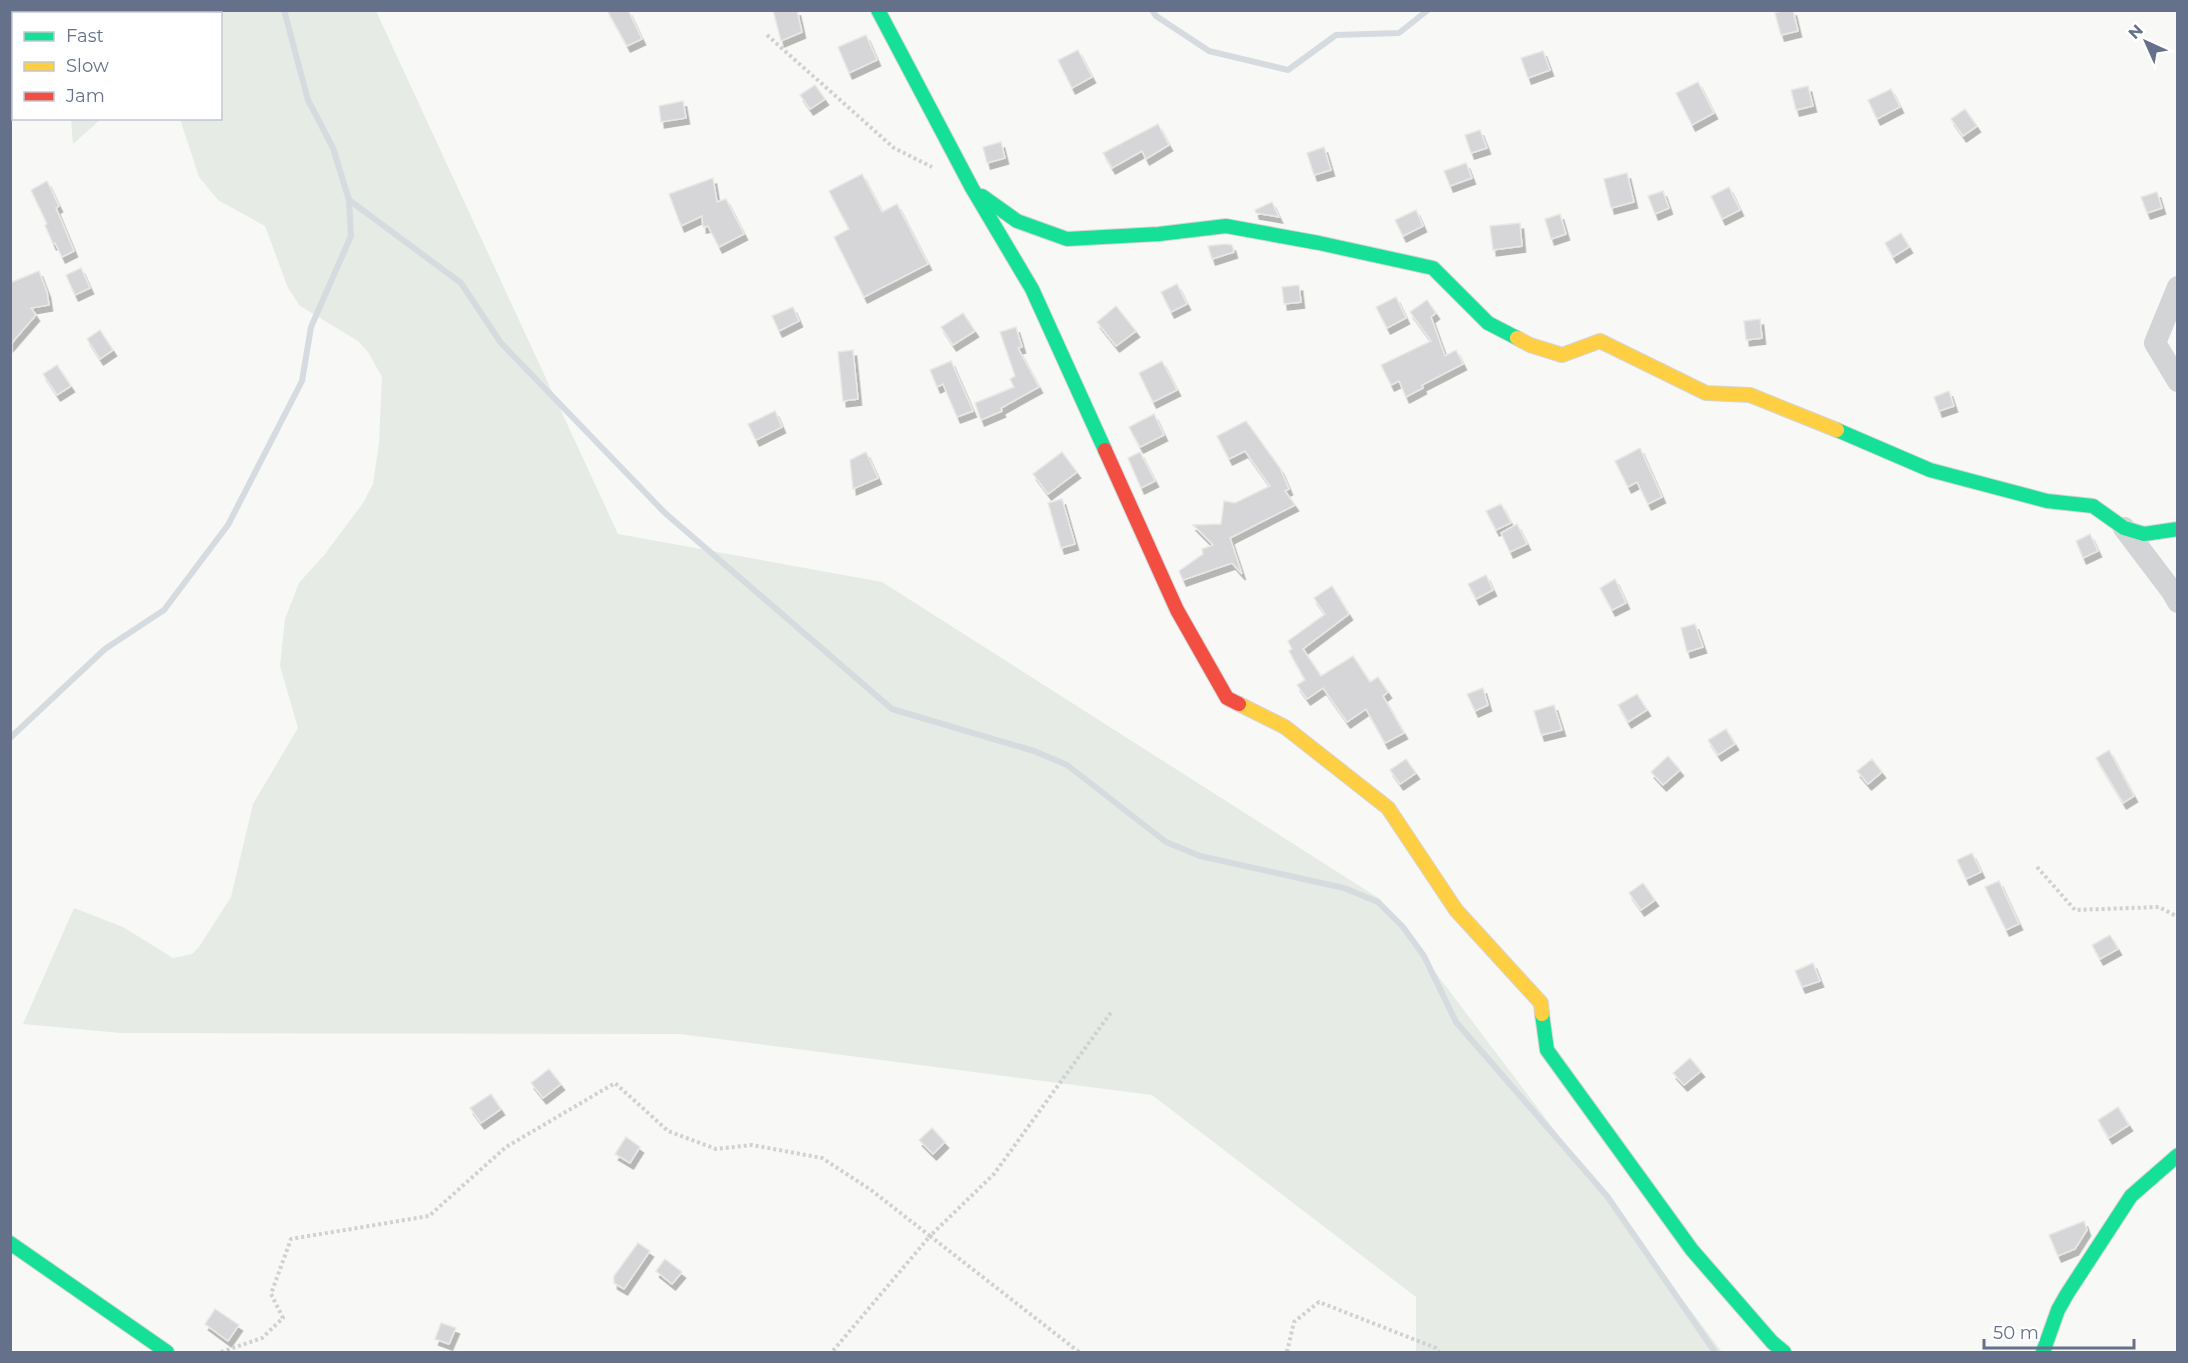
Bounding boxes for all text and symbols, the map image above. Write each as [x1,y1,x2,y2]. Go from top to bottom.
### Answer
legend [12,12,222,120]
north arrow [2116,12,2176,72]
text: N [2124,20,2147,43]
text: Fast [66,25,104,47]
text: Slow [66,55,109,77]
text: Jam [65,85,105,107]
scale bar [1984,1312,2134,1350]
text: 50 m [1993,1322,2039,1344]

